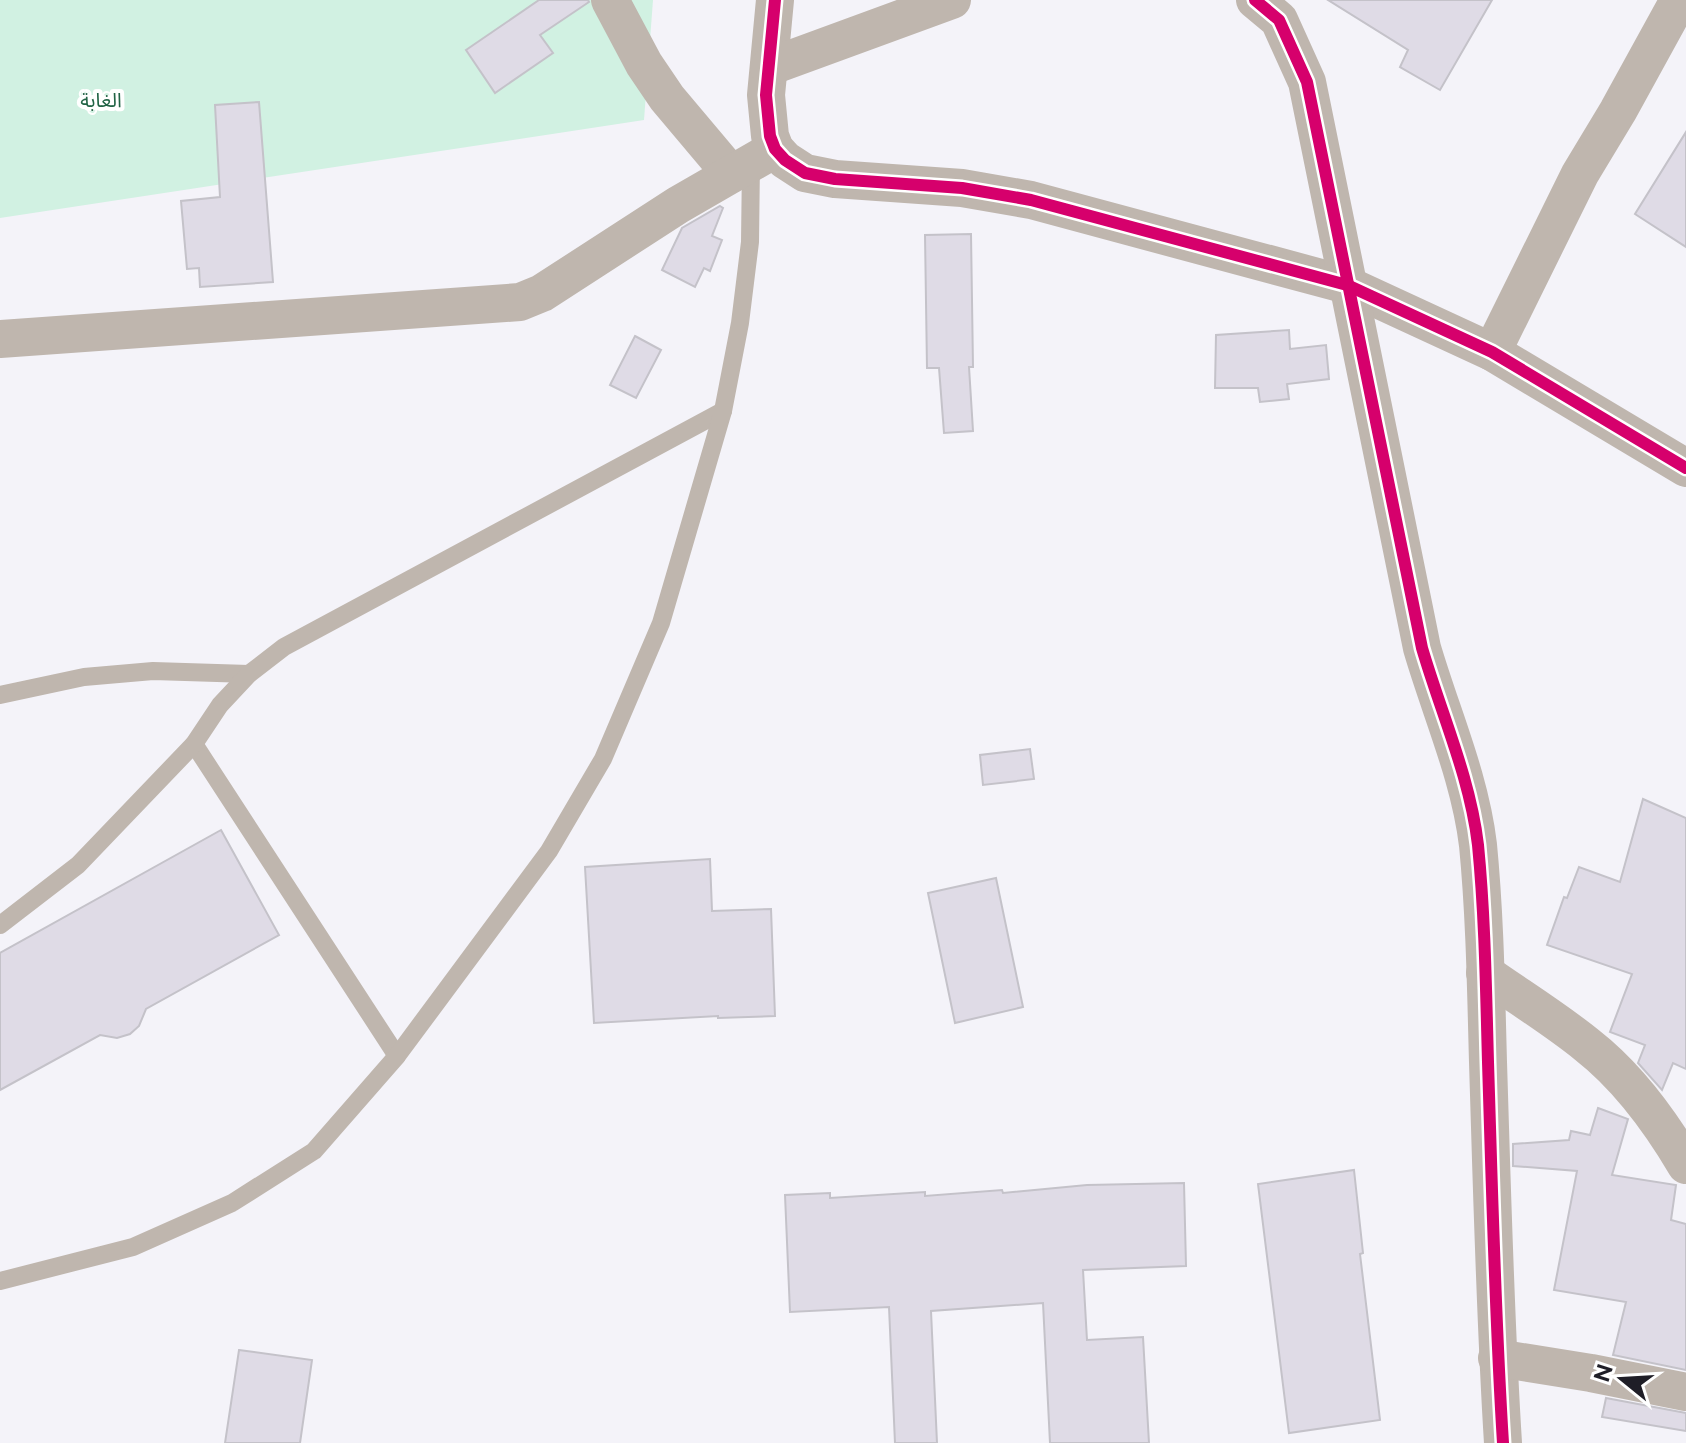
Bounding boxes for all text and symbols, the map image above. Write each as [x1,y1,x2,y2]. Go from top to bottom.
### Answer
park label: الغابة [80,88,122,112]
north arrow [1582,1339,1662,1419]
text: N [1588,1361,1618,1385]

